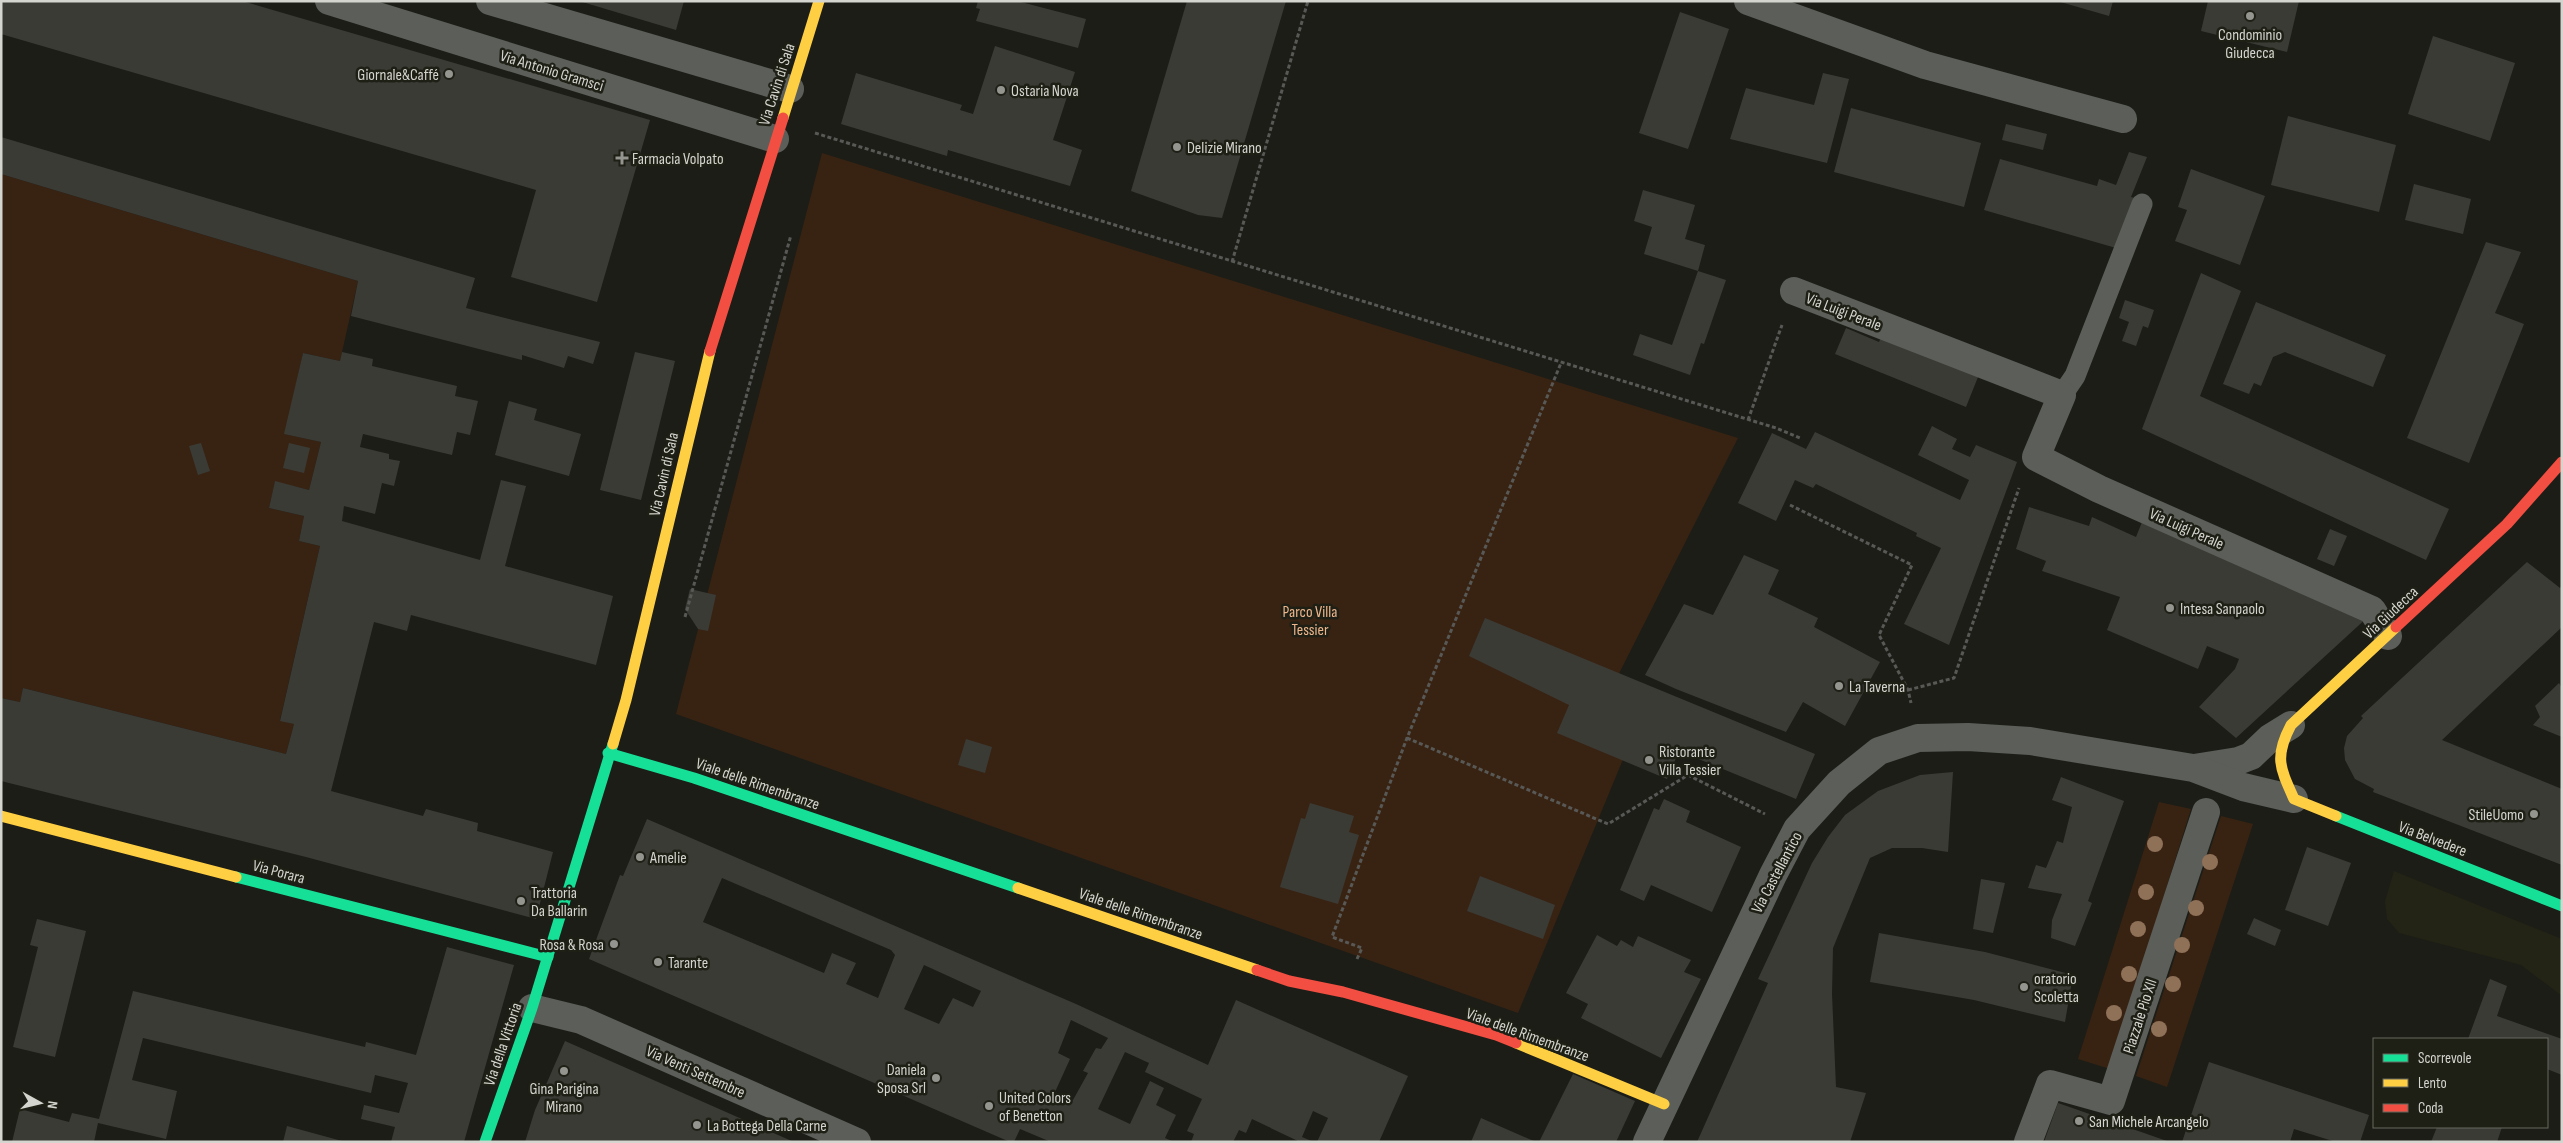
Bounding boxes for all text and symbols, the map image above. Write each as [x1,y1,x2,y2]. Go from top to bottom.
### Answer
marker: Condominio Giudecca [2244,10,2256,22]
place label: Condominio Giudecca [2218,26,2282,63]
street label: Via Cavin di Sala [755,41,800,128]
street label: Via Antonio Gramsci [497,47,606,96]
place label: Giornale&Caffé [357,66,439,85]
marker: Giornale&Caffé [443,68,455,80]
place label: Ostaria Nova [1011,82,1079,101]
marker: Ostaria Nova [995,84,1007,96]
place label: Delizie Mirano [1187,139,1262,158]
marker: Delizie Mirano [1171,141,1183,153]
place label: Farmacia Volpato [632,150,724,169]
marker: Farmacia Volpato [616,152,628,164]
street label: Via Luigi Perale [1803,289,1884,336]
street label: Via Cavin di Sala [646,431,683,518]
street label: Via Luigi Perale [2146,505,2227,554]
street label: Via Giudecca [2360,583,2422,643]
place label: Intesa Sanpaolo [2180,600,2265,619]
marker: Intesa Sanpaolo [2164,602,2176,614]
park label: Parco Villa Tessier [1283,603,1337,640]
place label: La Taverna [1849,678,1905,697]
marker: La Taverna [1833,680,1845,692]
place label: Ristorante Villa Tessier [1659,743,1721,780]
street label: Viale delle Rimembranze [693,754,822,814]
marker: Ristorante Villa Tessier [1643,754,1655,766]
place label: StileUomo [2468,806,2524,825]
marker: StileUomo [2528,808,2540,820]
street label: Via Belvedere [2396,818,2469,861]
street label: Via Castellantico [1748,829,1807,917]
place label: Amelie [649,849,687,868]
marker: Amelie [634,851,646,863]
street label: Via Porara [250,856,307,889]
place label: Trattoria Da Ballarin [531,884,587,921]
street label: Viale delle Rimembranze [1076,884,1205,944]
marker: Trattoria Da Ballarin [515,895,527,907]
place label: Rosa & Rosa [539,936,604,955]
marker: Rosa & Rosa [608,938,620,950]
place label: Tarante [668,954,708,973]
marker: Tarante [652,956,664,968]
place label: oratorio Scoletta [2034,970,2079,1007]
street label: Piazzale Pio XII [2119,977,2161,1056]
marker: oratorio Scoletta [2018,981,2030,993]
street label: Via della Vittoria [480,1000,527,1089]
street label: Viale delle Rimembranze [1463,1004,1592,1067]
legend [2373,1038,2548,1128]
street label: Via Venti Settembre [643,1042,748,1103]
text: Scorrevole [2418,1049,2472,1068]
place label: Daniela Sposa Srl [877,1061,926,1098]
marker: Gina Parigina Mirano [558,1065,570,1077]
marker: Daniela Sposa Srl [930,1072,942,1084]
text: Lento [2418,1074,2447,1093]
north arrow [15,1078,65,1128]
place label: Gina Parigina Mirano [529,1080,599,1117]
place label: United Colors of Benetton [999,1089,1071,1126]
text: Coda [2418,1099,2444,1118]
text: N [43,1100,61,1110]
marker: United Colors of Benetton [983,1100,995,1112]
place label: San Michele Arcangelo [2089,1113,2209,1132]
marker: San Michele Arcangelo [2073,1115,2085,1127]
place label: La Bottega Della Carne [707,1117,827,1136]
marker: La Bottega Della Carne [691,1119,703,1131]

